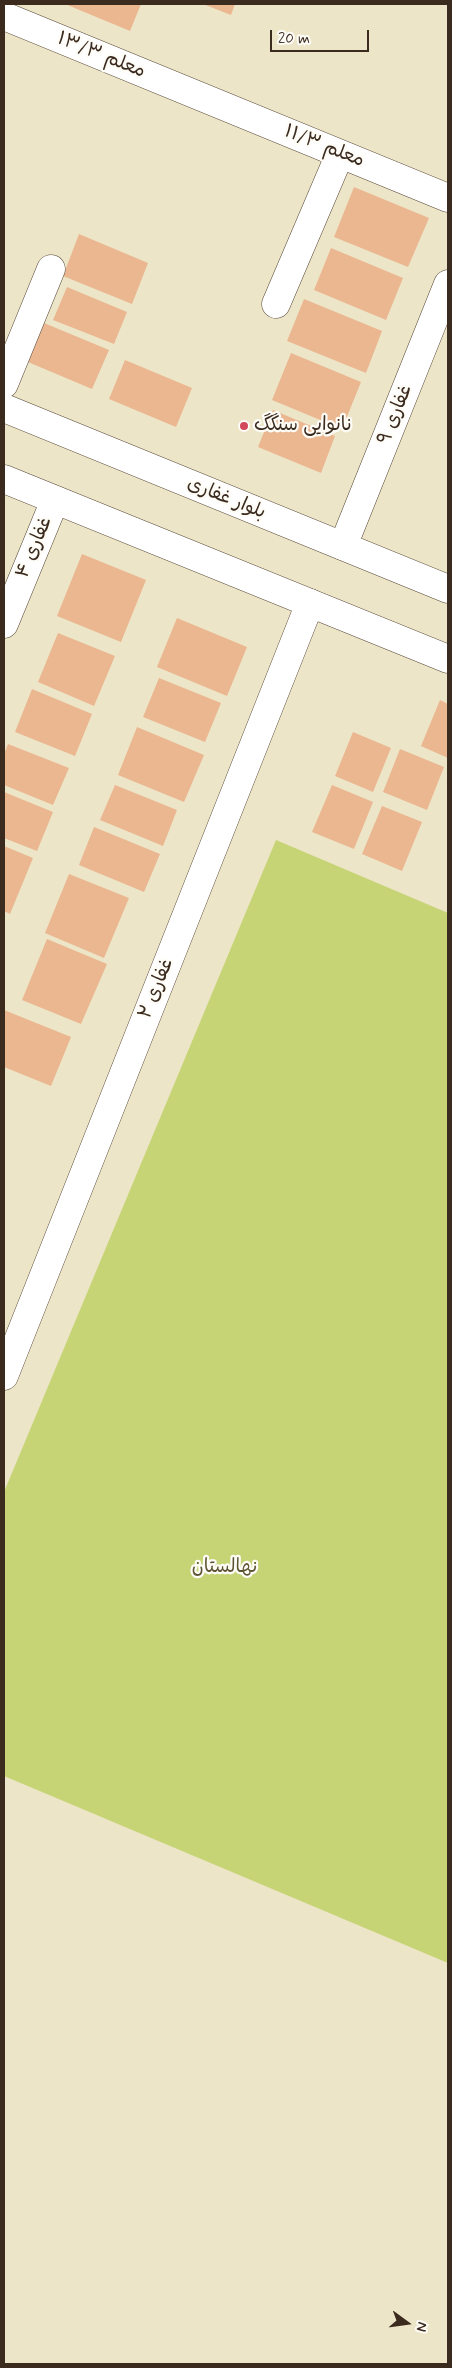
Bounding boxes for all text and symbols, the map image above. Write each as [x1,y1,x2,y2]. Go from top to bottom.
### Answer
scale bar [272,20,371,52]
street label: معلم ۱۳/۳ [54,28,148,84]
text: 20 m [278,29,310,49]
street label: معلم ۱۱/۳ [281,121,367,173]
street label: غفاری ۹ [374,382,418,448]
place label: نانوایی سنگگ [254,415,353,437]
marker: نانوایی سنگگ [238,420,250,432]
street label: بلوار غفاری [183,473,269,525]
street label: غفاری ۴ [12,514,58,582]
street label: غفاری ۲ [135,955,179,1023]
park label: نهالستان [192,1557,258,1579]
north arrow [382,2298,432,2348]
text: N [412,2320,431,2333]

